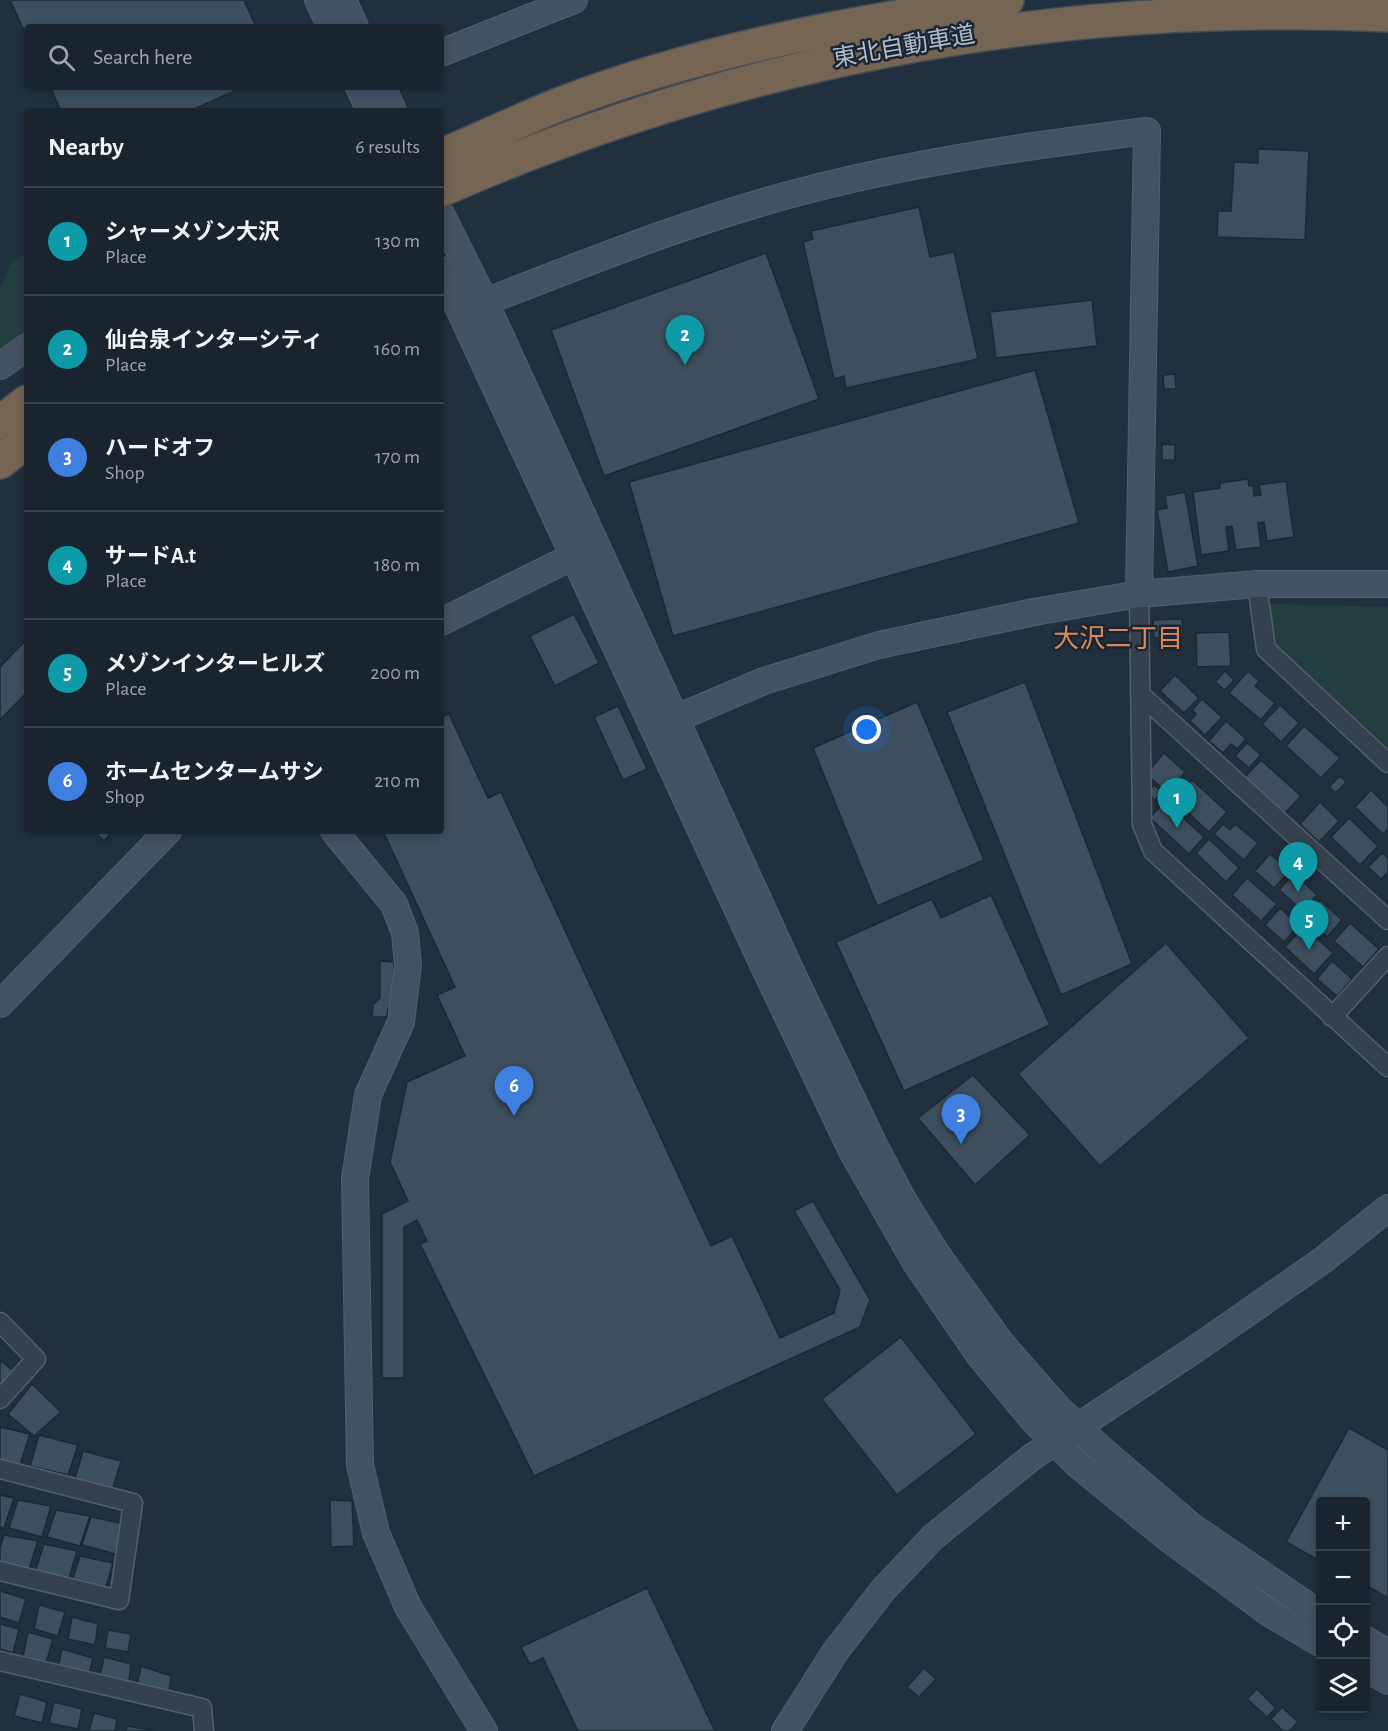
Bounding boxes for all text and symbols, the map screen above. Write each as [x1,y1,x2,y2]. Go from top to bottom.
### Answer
street label: 東北自動車道 [831,21,977,71]
search box [24,24,444,90]
icon: search [45,41,78,74]
text: Search here [93,46,192,68]
text: Nearby [48,134,124,160]
text: 6 results [355,137,420,157]
text: シャーメゾン大沢 [105,221,280,243]
text: 1 [64,231,71,251]
text: 130 m [375,231,420,251]
text: Place [105,247,146,267]
pin: 2 [666,316,704,365]
text: 仙台泉インターシティ [105,329,323,351]
text: 2 [63,339,72,359]
text: 160 m [374,339,420,359]
text: Place [105,355,146,375]
text: ハードオフ [105,437,215,459]
text: 3 [63,447,72,467]
text: 170 m [375,447,420,467]
text: Shop [105,463,145,483]
text: サードA.t [105,545,196,567]
text: 4 [62,555,73,575]
text: 180 m [374,555,420,575]
text: Place [105,571,146,591]
district label: 大沢二丁目 [1053,625,1183,652]
text: メゾンインターヒルズ [105,653,325,675]
text: 5 [63,663,72,683]
text: 200 m [370,663,420,683]
text: Place [105,679,146,699]
your location [852,715,881,744]
text: ホームセンタームサシ [105,761,324,783]
text: 6 [63,771,72,791]
text: 210 m [374,771,420,791]
pin: 1 [1158,778,1196,828]
text: Shop [105,787,145,807]
pin: 4 [1278,842,1318,892]
pin: 5 [1290,900,1328,950]
pin: 6 [494,1066,534,1116]
pin: 3 [942,1094,980,1144]
map controls [1316,1497,1370,1713]
button: + [1316,1497,1370,1551]
button: − [1316,1551,1370,1605]
button: locate [1316,1605,1370,1659]
button: layers [1316,1659,1370,1713]

